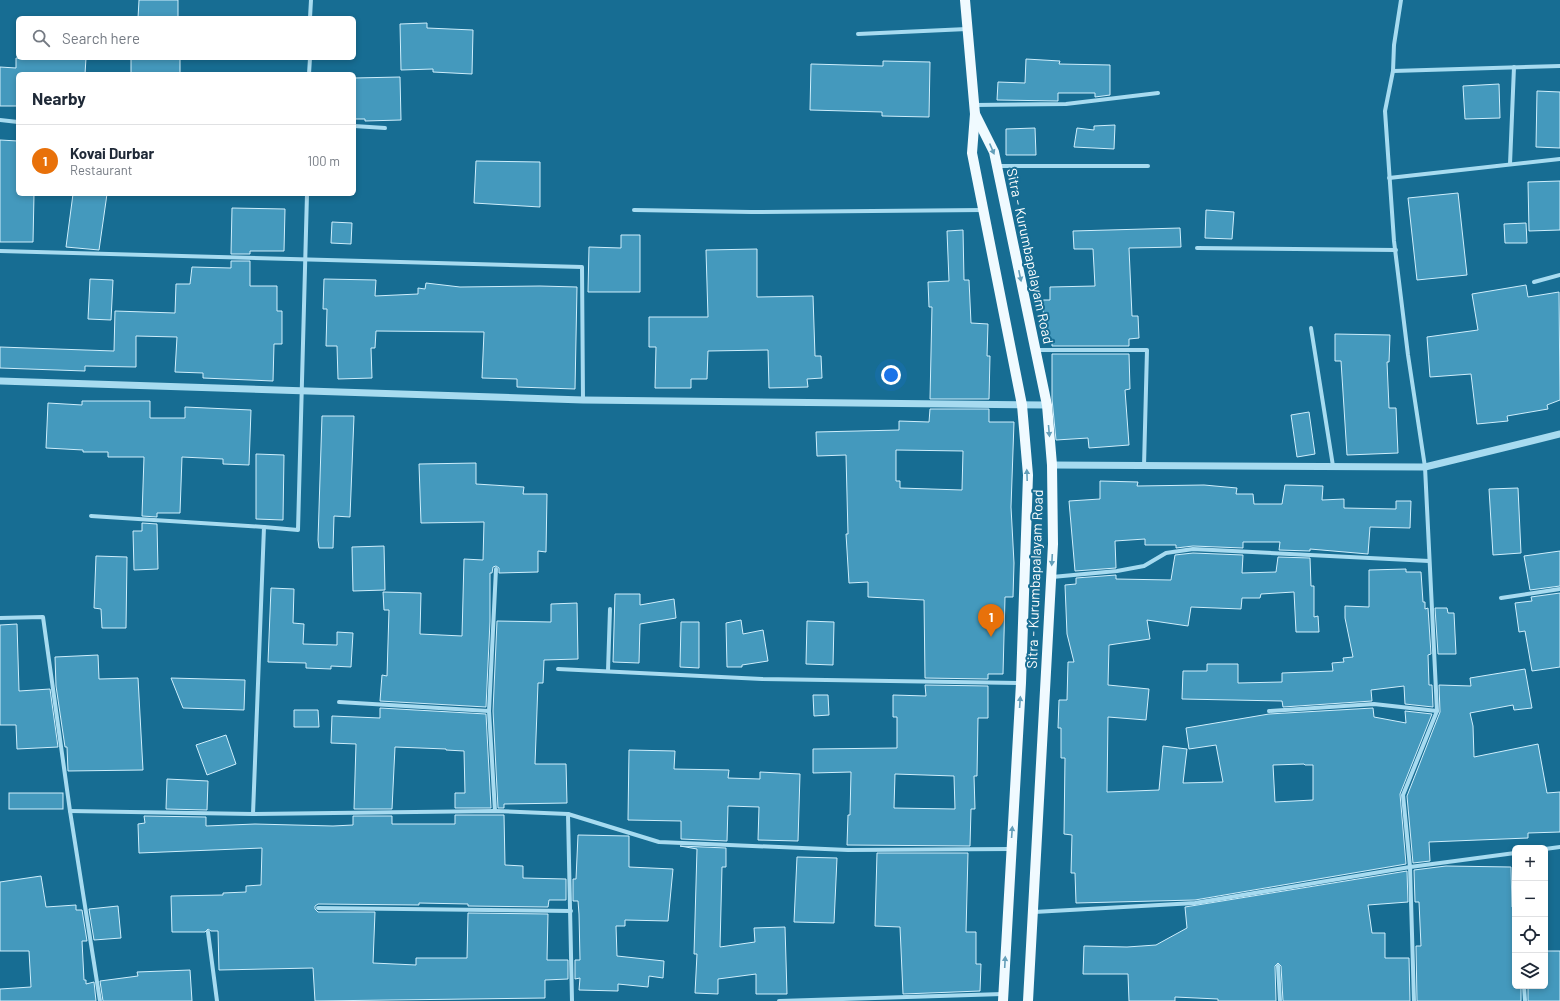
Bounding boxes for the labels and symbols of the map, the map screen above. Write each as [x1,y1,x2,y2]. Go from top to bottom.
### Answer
one-way arrow [989,143,995,155]
street label: Sitra - Kurumbapalayam Road [1004,167,1057,345]
one-way arrow [1017,269,1023,282]
your location [881,365,901,385]
one-way arrow [1046,425,1053,437]
one-way arrow [1024,468,1030,481]
street label: Sitra - Kurumbapalayam Road [1023,489,1046,669]
one-way arrow [1049,554,1056,566]
pin: 1 [978,604,1004,637]
one-way arrow [1017,696,1024,709]
one-way arrow [1009,825,1015,838]
one-way arrow [1002,956,1009,968]

